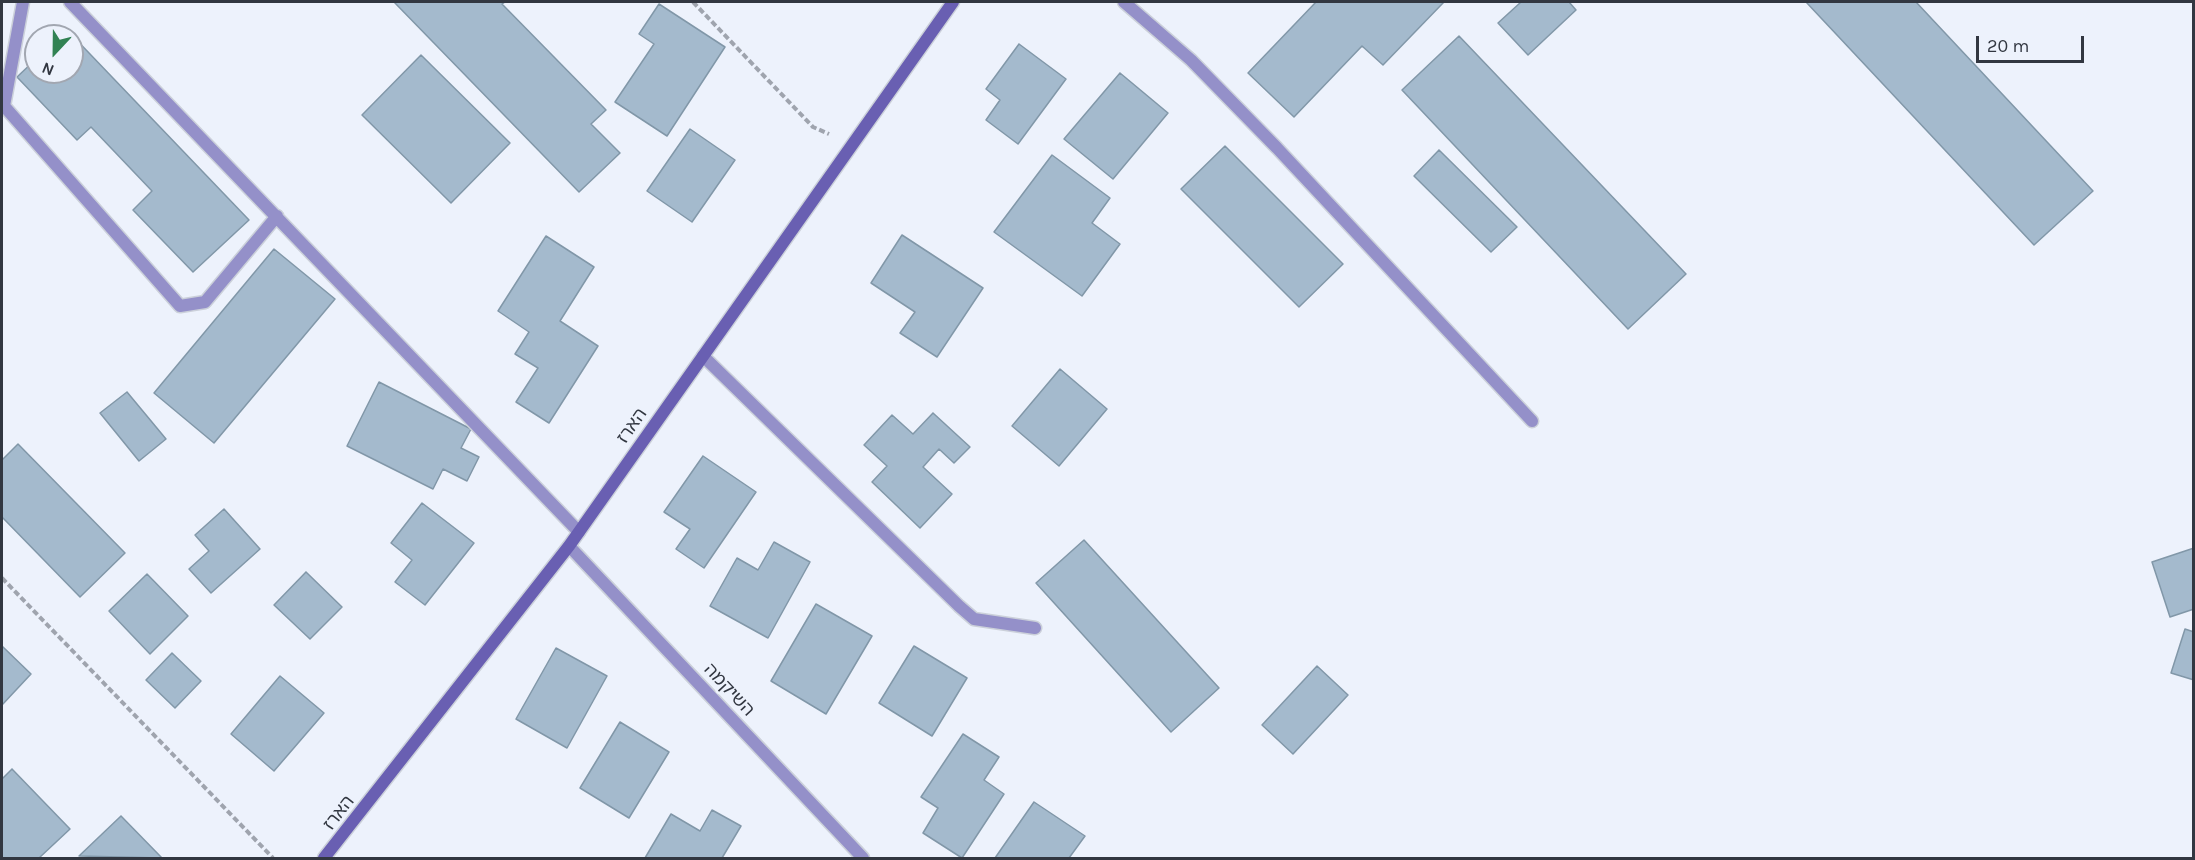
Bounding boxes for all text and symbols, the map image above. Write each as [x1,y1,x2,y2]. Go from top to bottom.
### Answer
north arrow [24,24,84,84]
scale bar [1979,24,2087,62]
text: 20 m [1987,35,2029,57]
text: N [39,58,57,80]
street label: הארז [612,404,652,448]
street label: השיקמה [699,659,759,721]
street label: הארז [319,791,359,835]

